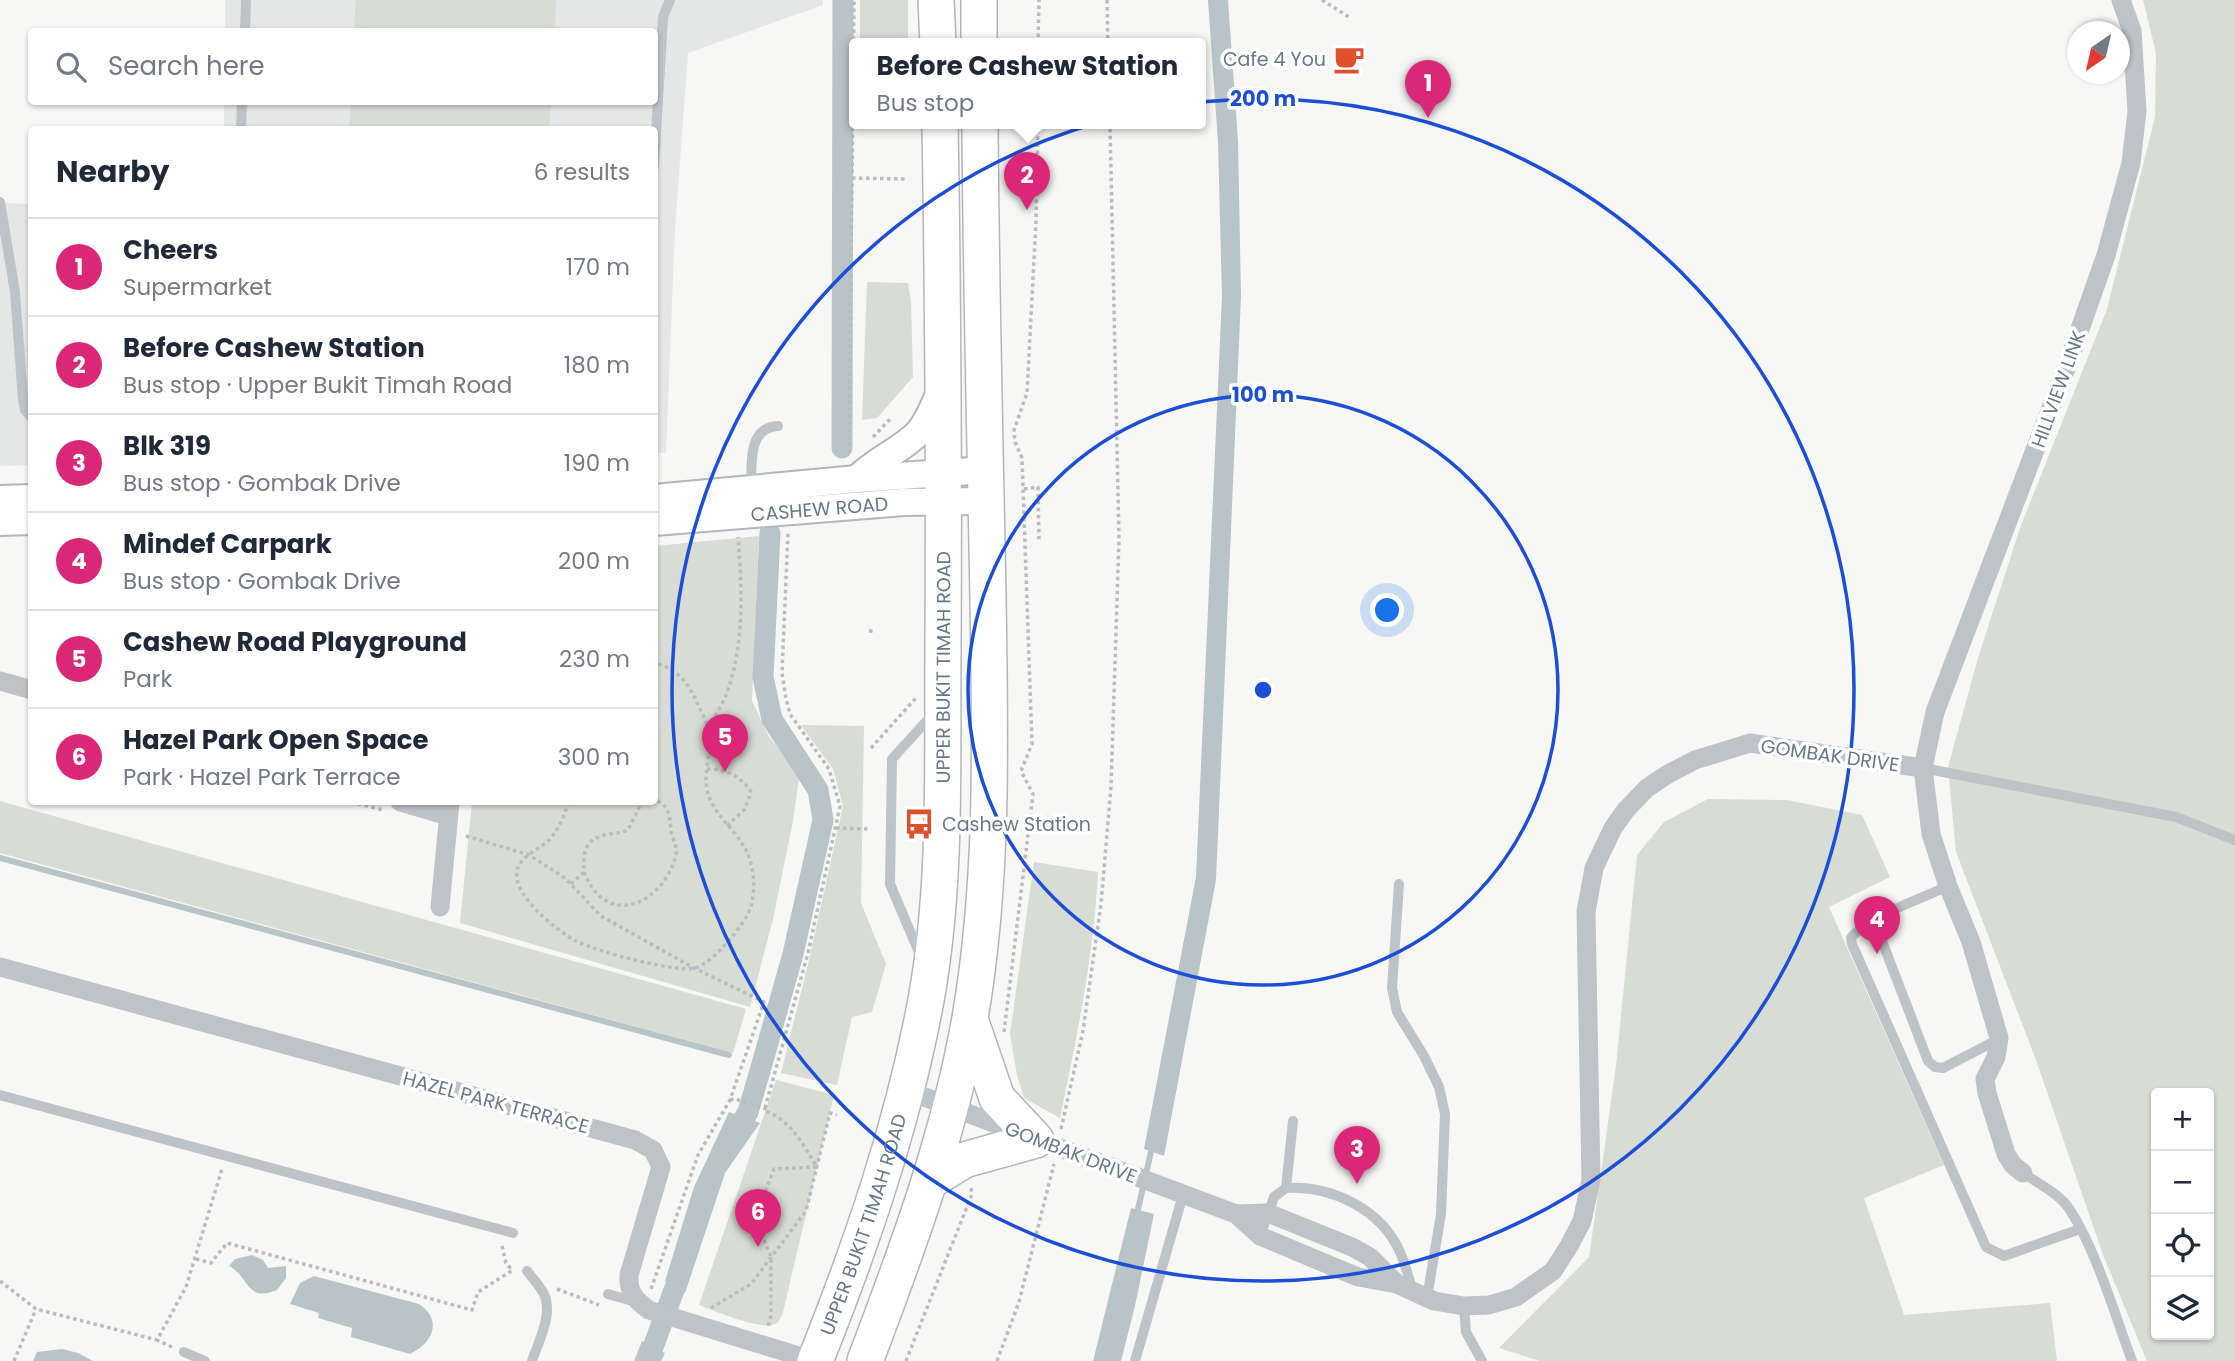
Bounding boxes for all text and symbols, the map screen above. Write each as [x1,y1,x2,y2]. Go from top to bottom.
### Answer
north arrow [2067,21,2130,84]
search box [28,28,658,105]
popup [849,38,1206,129]
cafe icon: Cafe 4 You [1332,42,1366,76]
place label: Cafe 4 You [1223,46,1326,73]
icon: search [52,48,90,86]
text: Search here [108,48,265,84]
text: Before Cashew Station [877,48,1178,84]
pin: 1 [1405,60,1451,118]
text: 200 m [1230,84,1296,113]
text: Bus stop [877,87,974,119]
text: Nearby [56,150,170,193]
pin: 2 [1004,152,1050,210]
text: 6 results [534,156,630,188]
text: Cheers [123,232,218,268]
text: 1 [75,251,83,283]
text: 170 m [566,251,630,283]
text: Supermarket [123,271,272,303]
street label: HILLVIEW LINK [2025,327,2092,451]
text: Before Cashew Station [123,330,425,366]
text: 2 [72,349,86,381]
text: 180 m [564,349,630,381]
text: Bus stop · Upper Bukit Timah Road [123,369,512,401]
text: 100 m [1232,380,1294,409]
text: Blk 319 [123,428,211,464]
text: 3 [72,447,86,479]
text: 190 m [564,447,630,479]
text: Bus stop · Gombak Drive [123,467,401,499]
street label: CASHEW ROAD [750,490,889,528]
text: Mindef Carpark [123,526,332,562]
text: 4 [71,545,87,577]
text: 200 m [558,545,630,577]
street label: UPPER BUKIT TIMAH ROAD [930,551,957,783]
text: Bus stop · Gombak Drive [123,565,401,597]
your location [1370,593,1404,627]
text: Cashew Road Playground [123,624,467,660]
text: 5 [72,643,86,675]
text: 230 m [559,643,630,675]
text: Park [123,663,172,695]
centre of rings [1251,678,1275,702]
pin: 5 [702,714,748,772]
text: Hazel Park Open Space [123,722,429,758]
street label: GOMBAK DRIVE [1759,732,1901,779]
text: 6 [72,741,86,773]
text: 300 m [558,741,630,773]
text: Park · Hazel Park Terrace [123,761,401,793]
bus stop icon: Cashew Station [902,807,936,841]
place label: Cashew Station [942,811,1091,838]
pin: 4 [1854,896,1900,954]
street label: HAZEL PARK TERRACE [400,1065,592,1140]
map controls [2151,1088,2214,1340]
button: + [2151,1088,2214,1151]
street label: UPPER BUKIT TIMAH ROAD [814,1111,913,1339]
street label: GOMBAK DRIVE [1001,1115,1141,1190]
pin: 3 [1334,1126,1380,1184]
button: − [2151,1151,2214,1214]
pin: 6 [735,1189,781,1247]
button: locate [2151,1214,2214,1277]
button: layers [2151,1277,2214,1340]

